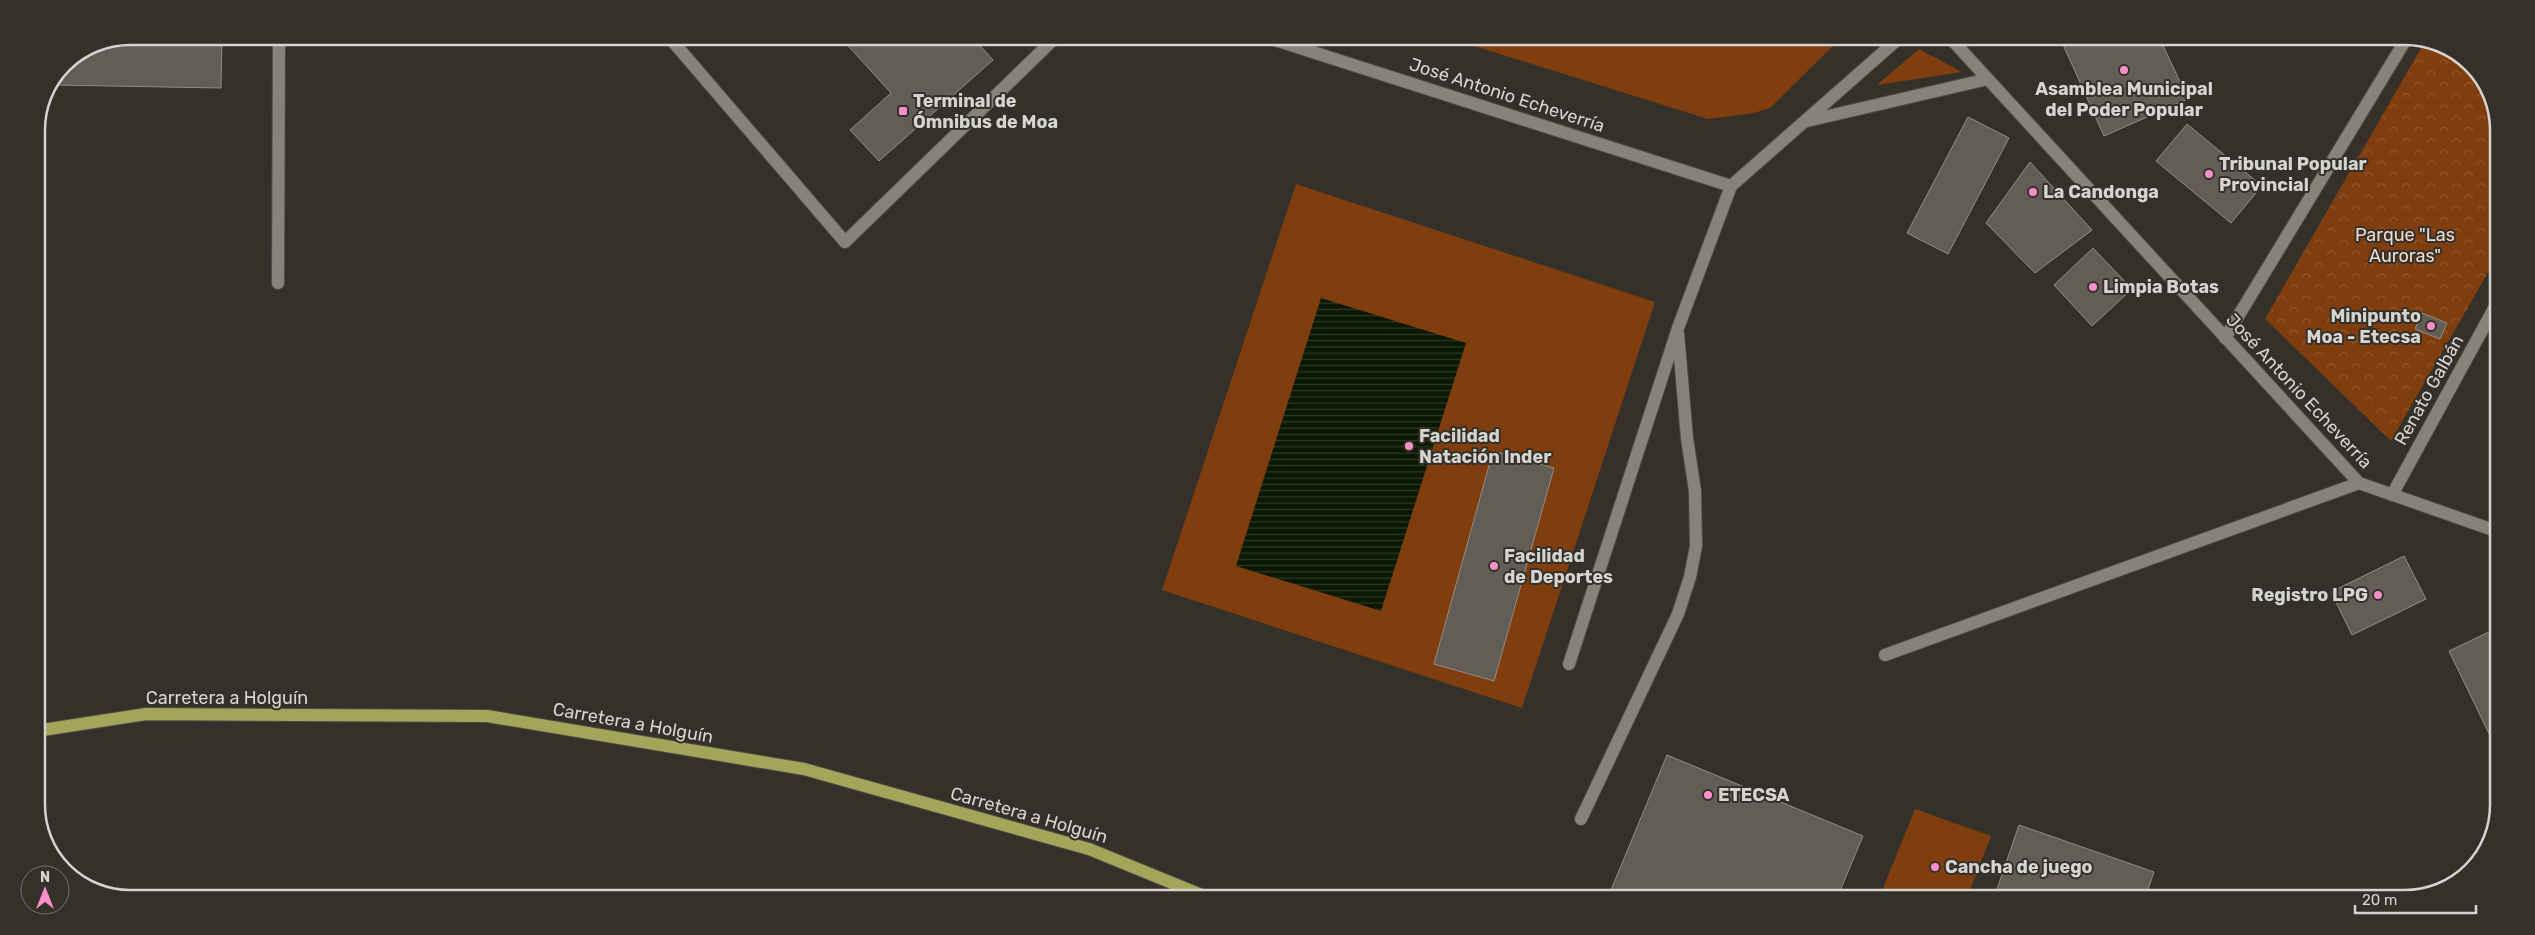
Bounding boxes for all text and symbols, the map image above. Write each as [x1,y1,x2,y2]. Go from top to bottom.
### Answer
street label: José Antonio Echeverría [1406,53,1608,137]
marker: Asamblea Municipal del Poder Popular [2118,64,2130,76]
place label: Asamblea Municipal del Poder Popular [2035,78,2213,121]
place label: Terminal de Ómnibus de Moa [913,90,1058,133]
marker: Terminal de Ómnibus de Moa [897,105,909,117]
place label: Tribunal Popular Provincial [2219,153,2367,196]
marker: Tribunal Popular Provincial [2203,168,2215,180]
place label: La Candonga [2043,181,2159,203]
marker: La Candonga [2027,186,2039,198]
park label: Parque "Las Auroras" [2355,224,2455,267]
place label: Limpia Botas [2103,276,2219,298]
marker: Limpia Botas [2087,281,2099,293]
place label: Minipunto Moa - Etecsa [2307,305,2421,348]
street label: José Antonio Echeverría [2221,309,2377,473]
marker: Minipunto Moa - Etecsa [2425,320,2437,332]
street label: Renato Galbán [2390,331,2468,449]
place label: Facilidad Natación Inder [1419,425,1551,468]
marker: Facilidad Natación Inder [1403,440,1415,452]
place label: Facilidad de Deportes [1504,545,1613,588]
marker: Facilidad de Deportes [1488,560,1500,572]
place label: Registro LPG [2251,584,2368,606]
marker: Registro LPG [2372,589,2384,601]
street label: Carretera a Holguín [146,687,308,709]
street label: Carretera a Holguín [551,698,715,748]
street label: Carretera a Holguín [948,782,1110,848]
place label: ETECSA [1718,784,1790,806]
marker: ETECSA [1702,789,1714,801]
place label: Cancha de juego [1945,856,2093,878]
marker: Cancha de juego [1929,861,1941,873]
north arrow [20,865,70,915]
text: N [40,869,50,886]
scale bar [2355,882,2476,914]
text: 20 m [2362,891,2397,909]

